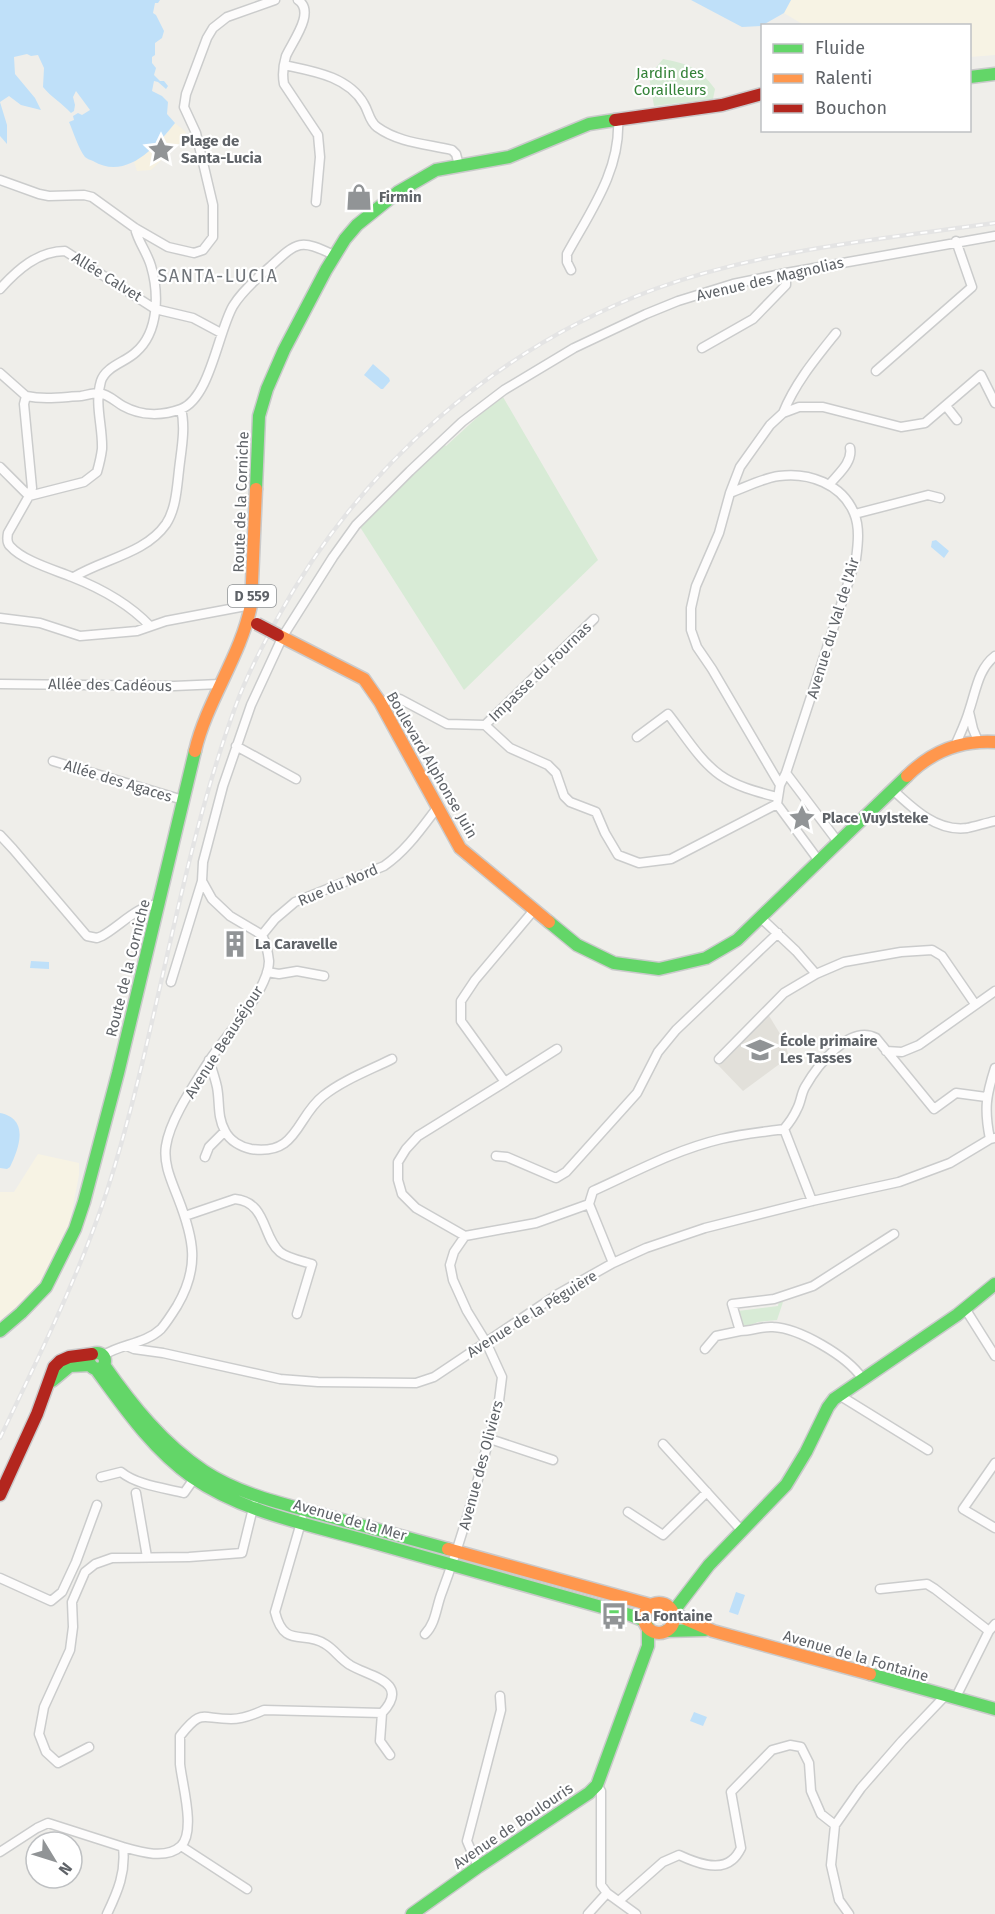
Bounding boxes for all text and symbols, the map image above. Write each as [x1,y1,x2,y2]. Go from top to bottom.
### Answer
legend [761,24,971,132]
text: Fluide [815,37,865,59]
park label: Jardin des Corailleurs [634,64,706,99]
text: Ralenti [815,67,872,89]
text: Bouchon [815,97,887,119]
place label: Plage de Santa-Lucia [181,132,262,167]
place icon: Plage de Santa-Lucia [146,135,176,165]
shop icon: Firmin [344,182,374,212]
place label: Firmin [379,188,422,206]
street label: Allée Calvet [69,248,146,306]
street label: Avenue des Magnolias [695,253,845,305]
district label: SANTA-LUCIA [158,265,278,287]
street label: Route de la Corniche [230,431,252,573]
street label: Avenue du Val de l'Air [803,555,863,701]
road number: D 559 [228,585,276,607]
street label: Impasse du Fournas [485,618,595,726]
street label: Allée des Cadéous [48,675,172,695]
street label: Boulevard Alphonse Juin [383,688,481,842]
street label: Allée des Agaces [62,756,174,806]
place icon: Place Vuylsteke [787,803,817,833]
place label: Place Vuylsteke [822,809,929,827]
street label: Rue du Nord [295,860,381,910]
street label: Route de la Corniche [102,897,154,1039]
building icon: La Caravelle [220,929,250,959]
place label: La Caravelle [255,935,337,953]
street label: Avenue Beauséjour [181,982,267,1102]
place label: École primaire Les Tasses [780,1032,878,1067]
school or university icon: École primaire Les Tasses [745,1035,775,1065]
street label: Avenue de la Péguière [464,1267,600,1361]
street label: Avenue des Oliviers [455,1398,507,1532]
street label: Avenue de la Mer [291,1495,409,1545]
bus stop icon: La Fontaine [599,1601,629,1631]
place label: La Fontaine [634,1607,713,1625]
street label: Avenue de la Fontaine [781,1627,931,1685]
street label: Avenue de Boulouris [450,1779,576,1873]
north arrow [24,1830,84,1890]
text: N [55,1859,76,1879]

